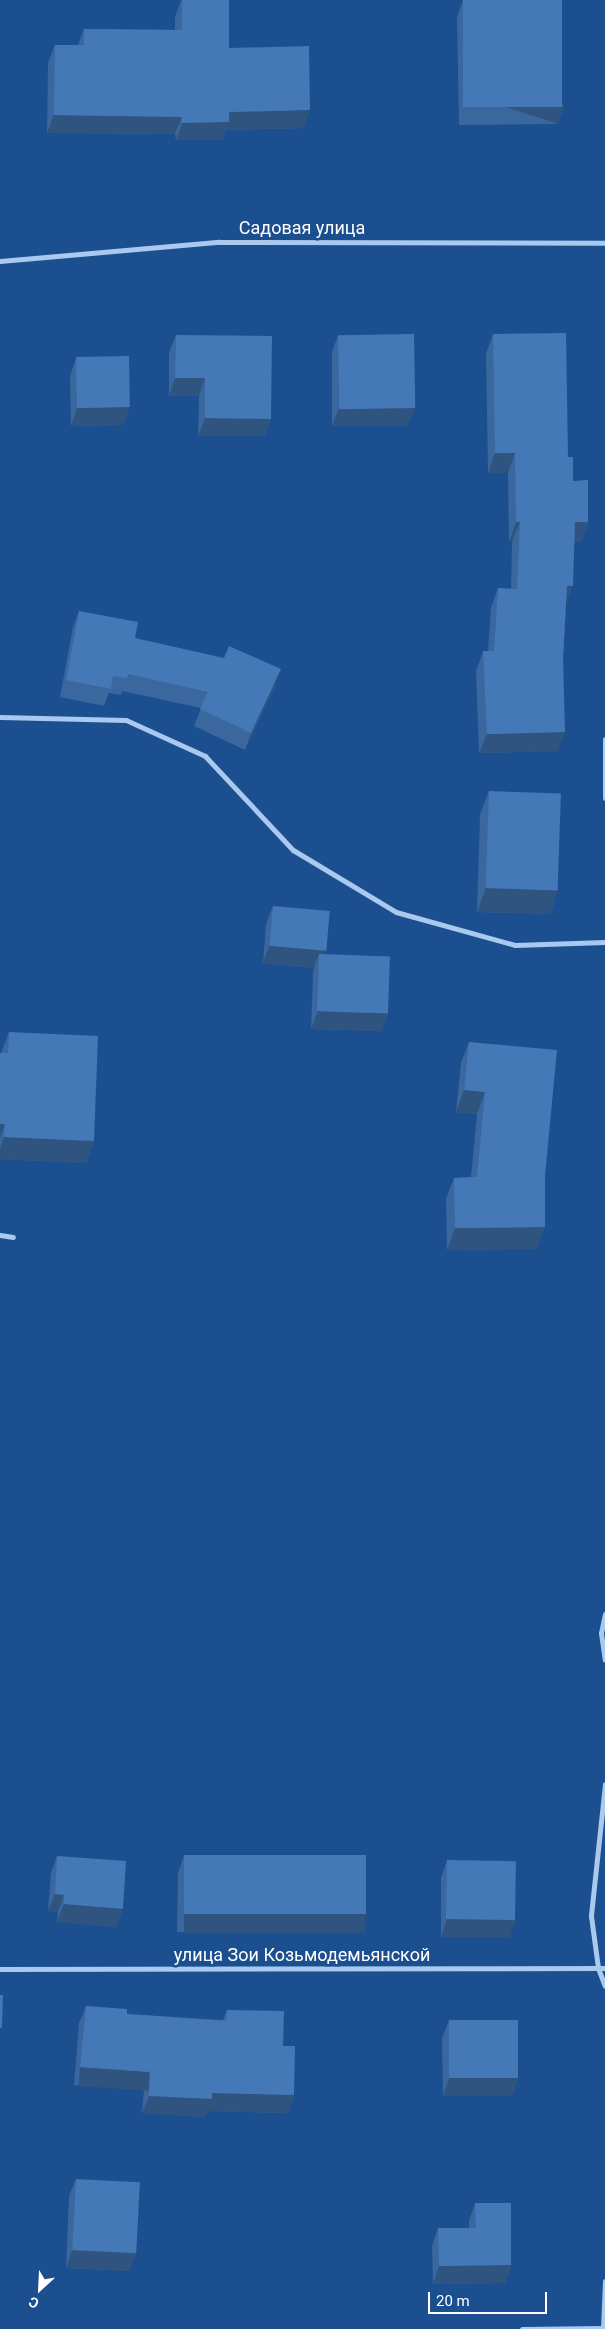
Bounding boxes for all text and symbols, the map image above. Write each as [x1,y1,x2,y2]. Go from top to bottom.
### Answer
street label: Садовая улица [239,217,365,239]
street label: улица Зои Козьмодемьянской [174,1944,430,1966]
north arrow [15,2264,65,2314]
scale bar [430,2282,549,2314]
text: 20 m [436,2292,470,2310]
text: С [26,2293,41,2312]

